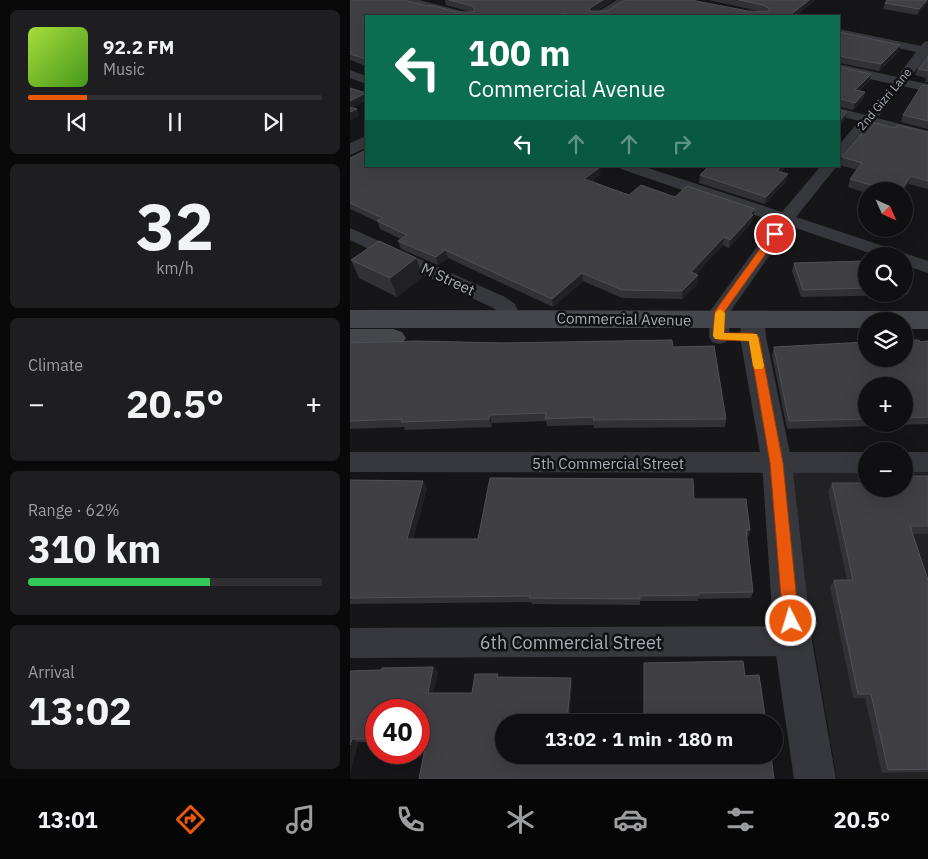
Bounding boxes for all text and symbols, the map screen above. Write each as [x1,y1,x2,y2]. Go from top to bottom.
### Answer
text: 100 m [468,30,571,76]
text: 92.2 FM [103,35,174,59]
icon: left [385,35,450,100]
text: Music [103,59,145,79]
street label: 2nd Gizri Lane [854,64,915,133]
text: Commercial Avenue [468,74,665,103]
icon: previous [63,108,91,136]
icon: pause [161,108,189,136]
icon: next [259,108,287,136]
icon: left [509,130,537,158]
icon: ahead [562,130,590,158]
icon: ahead [615,130,643,158]
icon: right [668,130,696,158]
north arrow [858,182,912,238]
map controls [858,182,913,497]
text: 32 [136,183,214,268]
pin [754,213,796,255]
icon: arrive [761,220,789,248]
button: search [858,247,913,302]
text: km/h [156,258,194,278]
street label: M Street [418,258,478,300]
street label: Commercial Avenue [557,308,691,330]
button: layers [858,312,913,367]
text: Climate [28,355,83,375]
button: + [858,377,913,432]
text: 20.5° [126,379,224,428]
text: − [28,385,45,422]
text: + [305,385,322,422]
button: − [858,442,913,497]
street label: 5th Commercial Street [532,454,684,473]
text: Range · 62% [28,500,120,520]
text: 310 km [28,524,161,573]
position arrow [764,594,816,646]
street label: 6th Commercial Street [480,631,662,654]
text: Arrival [28,662,75,682]
text: 13:02 [28,686,132,735]
speed limit sign: 40 [365,699,430,764]
text: 13:02 · 1 min · 180 m [545,727,733,751]
icon: directions [173,802,208,837]
icon: music [283,802,318,837]
icon: phone [393,802,428,837]
icon: climate [503,802,538,837]
icon: car [613,802,648,837]
icon: filters [723,802,758,837]
text: 13:01 [38,805,98,834]
text: 20.5° [834,805,890,834]

